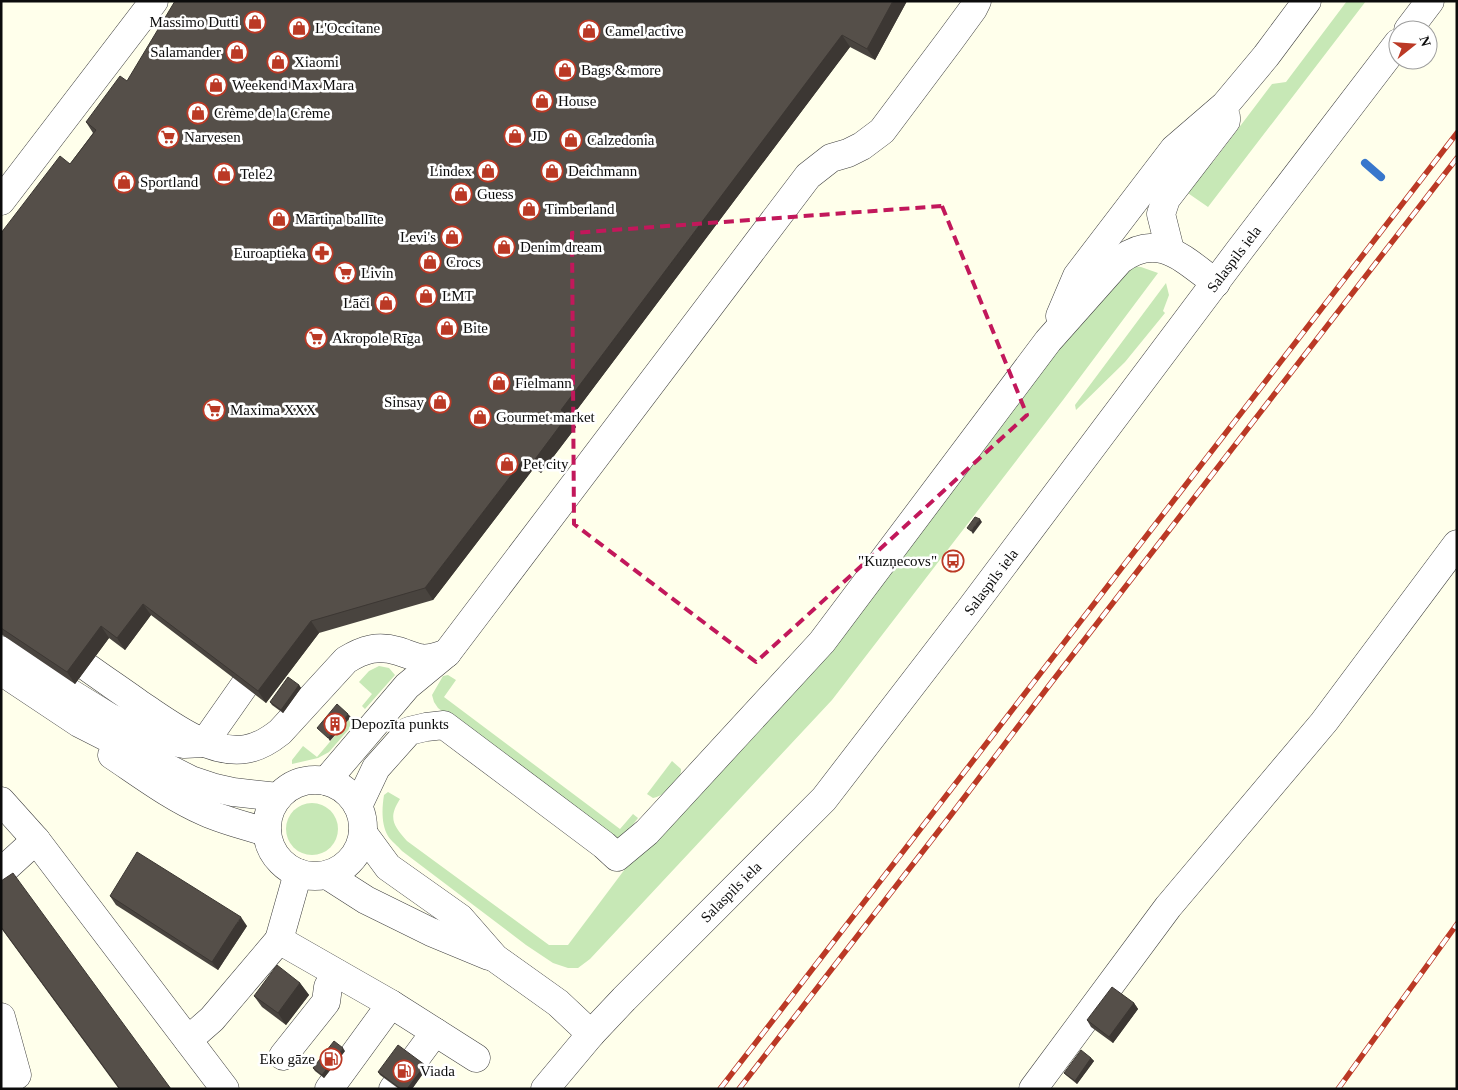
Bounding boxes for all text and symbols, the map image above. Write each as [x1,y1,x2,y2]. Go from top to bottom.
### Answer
shop icon: Massimo Dutti [243,10,267,34]
place label: Massimo Dutti [149,14,239,30]
shop icon: L'Occitane [287,16,311,40]
shop icon: Camel active [577,19,601,43]
place label: L'Occitane [315,20,381,36]
north arrow [1388,20,1438,70]
place label: Camel active [605,23,684,39]
text: N [1416,34,1434,48]
shop icon: Salamander [225,40,249,64]
place label: Salamander [150,44,221,60]
shop icon: Xiaomi [266,50,290,74]
place label: Xiaomi [294,54,339,70]
shop icon: Bags & more [553,58,577,82]
place label: Bags & more [581,62,661,78]
shop icon: Weekend Max Mara [204,73,228,97]
place label: Weekend Max Mara [232,77,354,93]
shop icon: House [530,89,554,113]
place label: House [558,93,597,109]
shop icon: Crème de la Crème [186,101,210,125]
place label: Crème de la Crème [214,105,331,121]
shop icon: JD [503,124,527,148]
supermarket icon: Narvesen [156,125,180,149]
place label: JD [531,128,548,144]
shop icon: Calzedonia [559,128,583,152]
place label: Narvesen [184,129,241,145]
place label: Calzedonia [587,132,655,148]
shop icon: Lindex [476,159,500,183]
shop icon: Deichmann [540,159,564,183]
shop icon: Tele2 [212,162,236,186]
place label: Lindex [430,163,472,179]
place label: Deichmann [568,163,638,179]
place label: Tele2 [240,166,273,182]
shop icon: Sportland [112,170,136,194]
place label: Sportland [140,174,199,190]
shop icon: Guess [449,182,473,206]
place label: Guess [477,186,514,202]
shop icon: Timberland [517,197,541,221]
place label: Timberland [545,201,615,217]
shop icon: Mārtiņa ballīte [267,207,291,231]
place label: Mārtiņa ballīte [295,211,384,228]
street label: Salaspils iela [1204,222,1264,295]
shop icon: Levi's [440,225,464,249]
place label: Levi's [400,229,436,245]
shop icon: Denim dream [492,235,516,259]
place label: Denim dream [520,239,602,255]
pharmacy icon: Euroaptieka [310,241,334,265]
place label: Euroaptieka [234,245,306,261]
shop icon: Crocs [418,250,442,274]
place label: Crocs [446,254,481,270]
supermarket icon: Livin [333,261,357,285]
place label: Livin [361,265,394,281]
shop icon: LMT [414,284,438,308]
place label: LMT [442,288,474,304]
shop icon: Lāči [374,291,398,315]
place label: Lāči [343,295,370,311]
shop icon: Bite [435,316,459,340]
place label: Bite [463,320,488,336]
supermarket icon: Akropole Rīga [304,326,328,350]
place label: Akropole Rīga [332,330,421,346]
shop icon: Fielmann [487,371,511,395]
place label: Fielmann [515,375,572,391]
shop icon: Sinsay [428,390,452,414]
place label: Sinsay [384,394,424,410]
supermarket icon: Maxima XXX [202,398,226,422]
place label: Maxima XXX [230,402,316,418]
shop icon: Gourmet market [468,405,492,429]
place label: Gourmet market [496,409,596,425]
shop icon: Pet city [495,452,519,476]
place label: Pet city [523,456,569,472]
street label: Salaspils iela [961,545,1021,618]
bus stop icon: "Kuzņecovs" [941,549,965,573]
place label: "Kuzņecovs" [858,553,937,570]
building icon: Depozīta punkts [323,712,347,736]
place label: Depozīta punkts [351,716,449,732]
street label: Salaspils iela [698,858,765,925]
fuel station icon: Eko gāze [319,1047,343,1071]
place label: Eko gāze [260,1051,315,1067]
fuel station icon: Viada [392,1059,416,1083]
place label: Viada [420,1063,455,1079]

